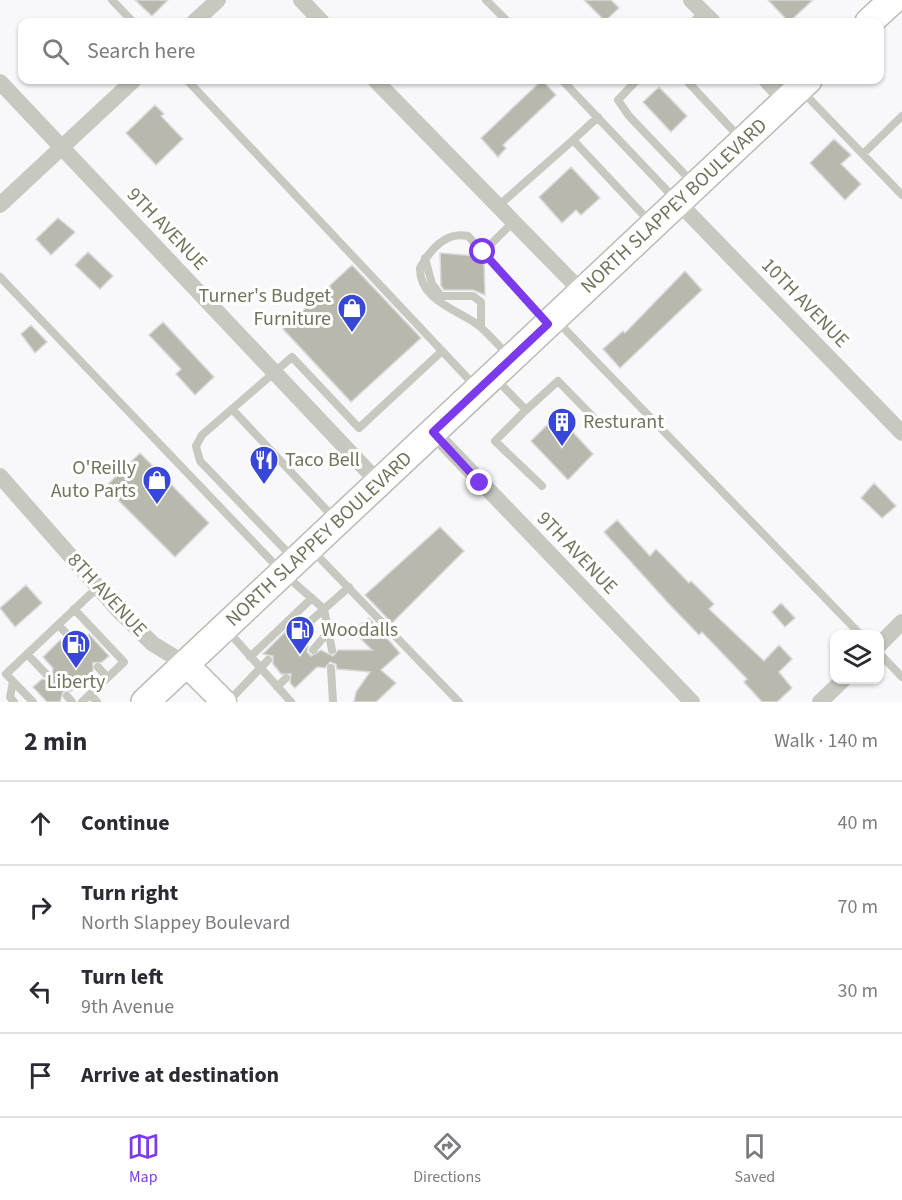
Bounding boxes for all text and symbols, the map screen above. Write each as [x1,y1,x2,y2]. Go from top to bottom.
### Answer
search box [18,18,884,84]
icon: search [39,35,72,68]
text: Search here [87,35,195,67]
street label: NORTH SLAPPEY BOULEVARD [575,112,773,300]
street label: 9TH AVENUE [120,181,214,277]
route start [469,238,495,264]
street label: 10TH AVENUE [755,252,855,354]
place label: Turner's Budget Furniture [199,282,331,333]
shop icon: Turner's Budget Furniture [336,292,368,334]
building icon: Resturant [546,406,578,448]
place label: Resturant [583,408,664,436]
restaurant icon: Taco Bell [248,444,280,486]
street label: NORTH SLAPPEY BOULEVARD [220,445,418,633]
place label: Taco Bell [285,446,360,474]
place label: O'Reilly Auto Parts [51,454,137,505]
shop icon: O'Reilly Auto Parts [141,464,173,506]
route end [466,469,492,495]
street label: 9TH AVENUE [530,505,624,601]
street label: 8TH AVENUE [61,547,153,643]
fuel station icon: Woodalls [284,614,316,656]
place label: Woodalls [321,616,398,644]
fuel station icon: Liberty [60,628,92,670]
map controls [830,630,884,684]
button: layers [830,630,884,684]
place label: Liberty [47,668,106,696]
text: 2 min [24,723,87,760]
text: Walk · 140 m [774,727,878,755]
icon: ahead [24,807,57,840]
text: Continue [81,807,170,839]
text: 40 m [838,809,878,837]
text: Turn right [81,877,178,909]
icon: right [24,891,57,924]
text: 70 m [838,893,878,921]
text: North Slappey Boulevard [81,909,290,937]
text: Turn left [81,961,163,993]
icon: left [24,975,57,1008]
text: 30 m [838,977,878,1005]
text: 9th Avenue [81,993,174,1021]
icon: arrive [24,1059,57,1092]
text: Arrive at destination [81,1059,279,1091]
tab: Map [127,1130,160,1188]
tab: Directions [413,1130,481,1188]
tab: Saved [734,1130,775,1188]

